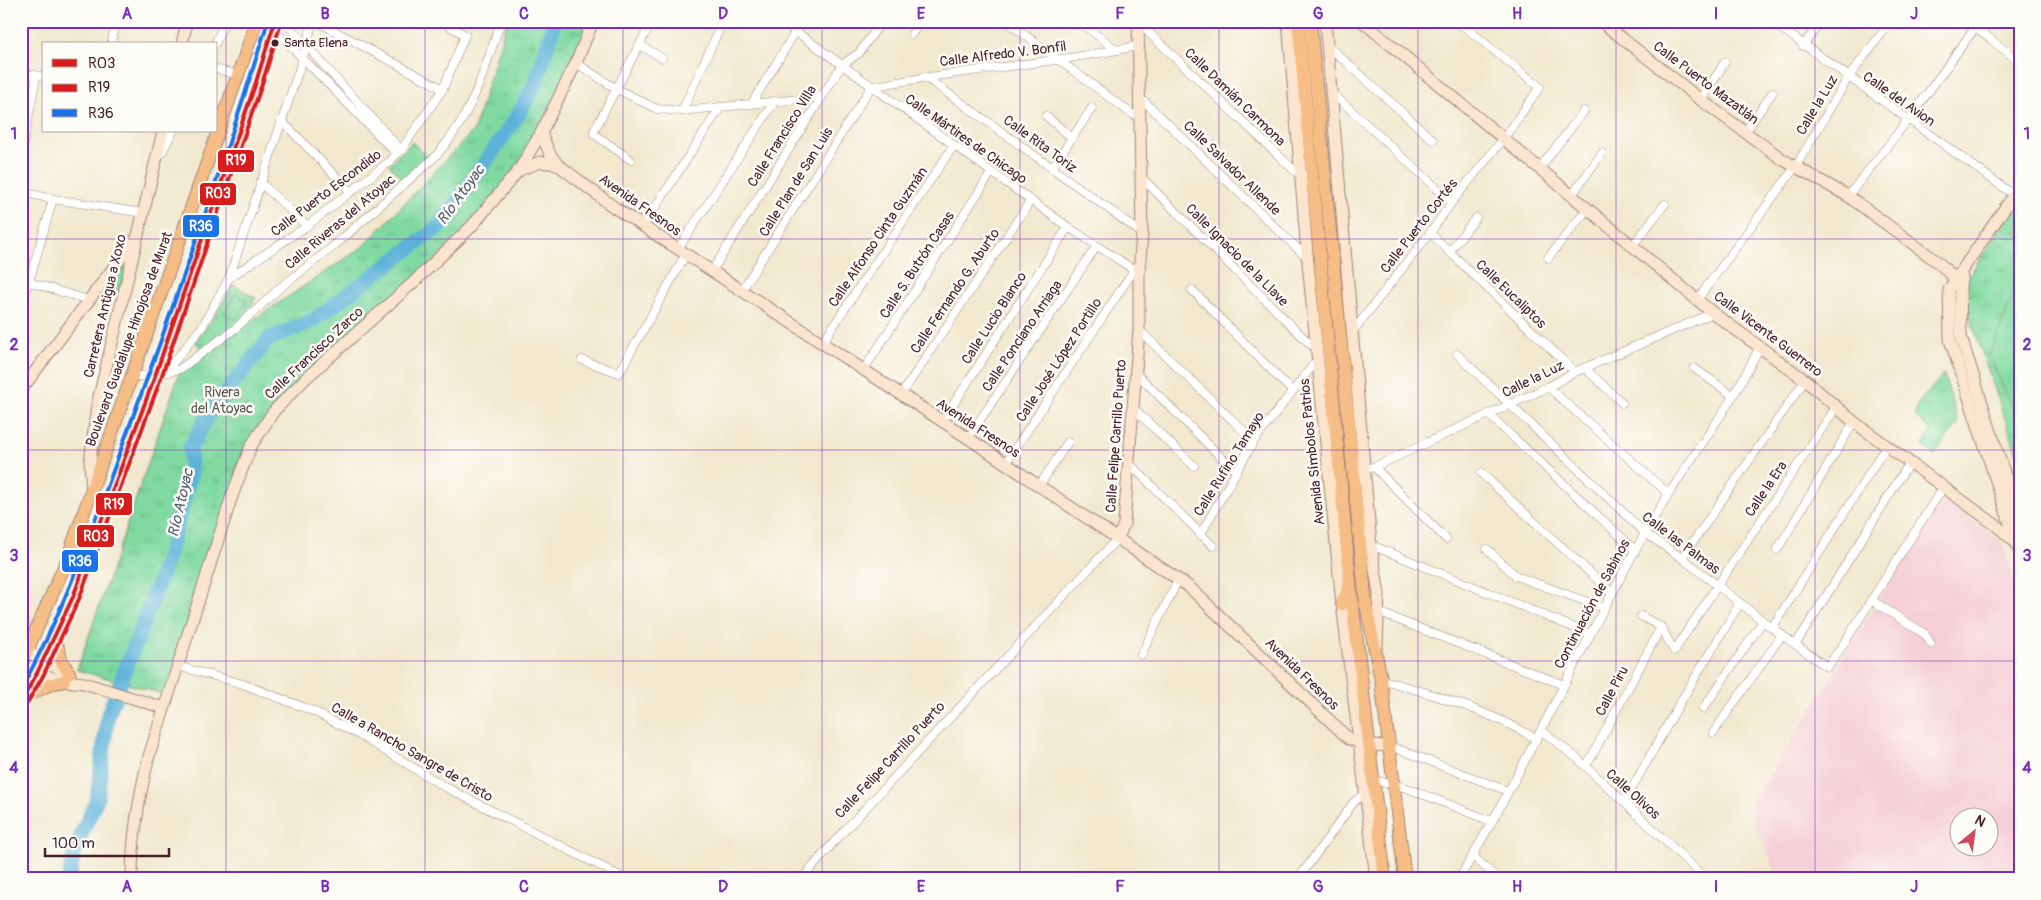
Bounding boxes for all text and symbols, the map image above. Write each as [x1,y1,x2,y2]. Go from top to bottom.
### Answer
text: A [122,4,133,24]
text: B [320,4,330,24]
text: C [519,4,529,24]
text: D [718,4,728,24]
text: E [917,4,926,24]
text: F [1115,4,1125,24]
text: G [1313,4,1324,24]
text: H [1512,4,1522,24]
text: I [1714,4,1718,24]
text: J [1910,4,1918,24]
place label: Santa Elena [284,35,348,51]
marker: Santa Elena [270,38,280,48]
street label: Calle Alfredo V. Bonfil [939,38,1067,70]
street label: Calle Puerto Mazatlán [1650,38,1762,128]
legend [42,42,218,132]
street label: Calle Damián Carmona [1181,44,1289,150]
text: R03 [88,54,115,73]
street label: Calle del Avion [1860,68,1938,130]
street label: Calle la Luz [1792,72,1842,138]
text: R19 [88,78,110,97]
street label: Calle Francisco Villa [744,82,820,190]
street label: Calle Mártires de Chicago [902,90,1031,188]
text: R36 [88,104,114,123]
street label: Calle Rita Toriz [1000,112,1080,176]
street label: Calle Salvador Allende [1180,117,1284,219]
text: 1 [11,124,17,144]
street label: Calle Plan de San Luis [755,124,837,240]
text: 1 [2024,124,2030,144]
street label: Calle Puerto Escondido [267,146,385,240]
line badge: R19 [217,149,255,173]
text: R19 [226,152,246,169]
water label: Río Atoyac [433,160,490,229]
street label: Calle Alfonso Cinta Guzmán [825,164,931,310]
street label: Avenida Fresnos [596,170,685,240]
street label: Calle Riveras del Atoyac [281,171,399,273]
street label: Calle Puerto Cortés [1377,175,1462,277]
line badge: R03 [199,182,237,206]
text: R03 [205,185,231,202]
street label: Calle Ignacio de la Llave [1182,200,1292,310]
street label: Calle S. Butrón Casas [876,208,958,322]
line badge: R36 [182,214,220,238]
text: R36 [189,218,213,235]
street label: Calle Fernando G. Aburto [907,225,1003,357]
street label: Boulevard Guadalupe Hinojosa de Murat [82,229,176,449]
street label: Carretera Antigua a Xoxo [80,232,130,379]
street label: Calle Eucaliptos [1472,256,1550,332]
street label: Calle Lucio Blanco [958,268,1030,367]
street label: Calle Ponciano Arriaga [978,277,1066,395]
street label: Calle Vicente Guerrero [1710,288,1826,381]
street label: Calle José López Portillo [1012,294,1106,425]
street label: Calle Francisco Zarco [261,303,367,403]
text: 2 [10,335,19,355]
text: 2 [2023,335,2032,355]
street label: Calle la Luz [1499,357,1567,401]
street label: Calle Felipe Carrillo Puerto [1102,358,1130,513]
street label: Avenida Símbolos Patrios [1296,377,1328,526]
park label: Rivera del Atoyac [191,384,253,417]
street label: Avenida Fresnos [933,395,1024,462]
street label: Calle Rufino Tamayo [1190,408,1268,519]
street label: Calle la Era [1741,458,1791,520]
water label: Río Atoyac [164,466,198,539]
line badge: R19 [95,492,133,516]
text: R19 [104,496,124,513]
street label: Calle las Palmas [1639,508,1724,578]
line badge: R03 [76,524,115,548]
text: R03 [83,528,109,545]
street label: Continuación de Sabinos [1551,536,1634,672]
text: 3 [10,546,19,566]
text: 3 [2023,546,2032,566]
line badge: R36 [61,549,99,573]
text: R36 [68,553,92,570]
street label: Avenida Fresnos [1261,634,1343,714]
street label: Calle Piru [1592,663,1632,719]
street label: Calle Felipe Carrillo Puerto [831,698,949,822]
street label: Calle a Rancho Sangre de Cristo [328,699,496,806]
text: 4 [9,758,19,778]
text: 4 [2022,758,2032,778]
street label: Calle Olivos [1602,765,1664,823]
north arrow [1948,808,1998,858]
text: N [1972,811,1988,831]
scale bar [45,825,169,857]
text: 100 m [52,834,95,853]
text: A [122,877,133,897]
text: B [320,877,330,897]
text: C [519,877,529,897]
text: D [718,877,728,897]
text: E [917,877,926,897]
text: F [1115,877,1125,897]
text: G [1313,877,1324,897]
text: H [1512,877,1522,897]
text: I [1714,877,1718,897]
text: J [1910,877,1918,897]

